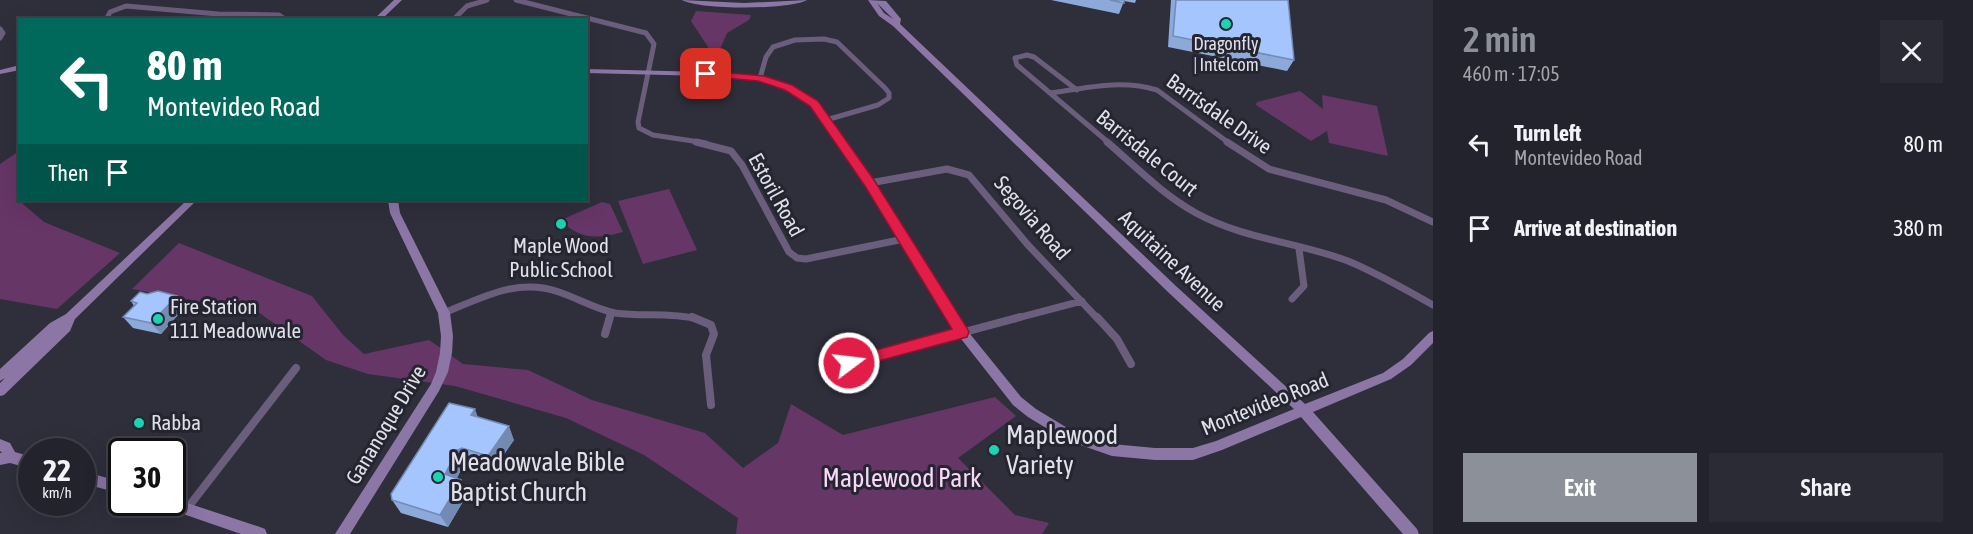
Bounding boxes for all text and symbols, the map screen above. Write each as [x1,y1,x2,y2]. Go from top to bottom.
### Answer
marker: Dragonfly | Intelcom [1219,17,1233,31]
text: 2 min [1463,18,1537,60]
button: close [1880,20,1943,83]
place label: Dragonfly | Intelcom [1193,33,1259,75]
text: 80 m [147,41,222,89]
icon: left [48,42,126,120]
pin [680,48,731,99]
icon: arrive [689,57,722,90]
text: 460 m · 17:05 [1463,62,1560,85]
street label: Barrisdale Drive [1162,68,1277,158]
text: Montevideo Road [147,91,321,122]
street label: Barrisdale Court [1092,104,1203,200]
text: Turn left [1514,120,1581,146]
icon: left [1463,128,1496,161]
text: 80 m [1903,131,1943,157]
text: Montevideo Road [1514,146,1643,169]
street label: Estoril Road [744,149,810,240]
icon: arrive [101,156,134,189]
text: Then [48,160,89,186]
street label: Segovia Road [990,171,1076,264]
street label: Aquitaine Avenue [1115,205,1231,316]
icon: arrive [1463,212,1496,245]
text: Arrive at destination [1514,215,1677,241]
text: 380 m [1893,215,1943,241]
marker: Maple Wood Public School [554,217,568,231]
place label: Maple Wood Public School [509,233,613,281]
place label: Fire Station 111 Meadowvale [170,294,301,342]
marker: Fire Station 111 Meadowvale [151,312,165,326]
position arrow [817,331,881,395]
street label: Gananoque Drive [340,361,430,488]
street label: Montevideo Road [1198,367,1332,439]
place label: Rabba [151,410,201,434]
marker: Rabba [132,416,146,430]
place label: Maplewood Variety [1006,420,1118,480]
speed limit sign: 30 [108,438,186,516]
marker: Maplewood Variety [987,443,1001,457]
place label: Meadowvale Bible Baptist Church [450,447,625,507]
text: 22 [43,453,71,487]
button: Exit [1463,453,1697,522]
button: Share [1709,453,1943,522]
park label: Maplewood Park [822,463,982,493]
marker: Meadowvale Bible Baptist Church [431,470,445,484]
text: km/h [42,484,72,501]

